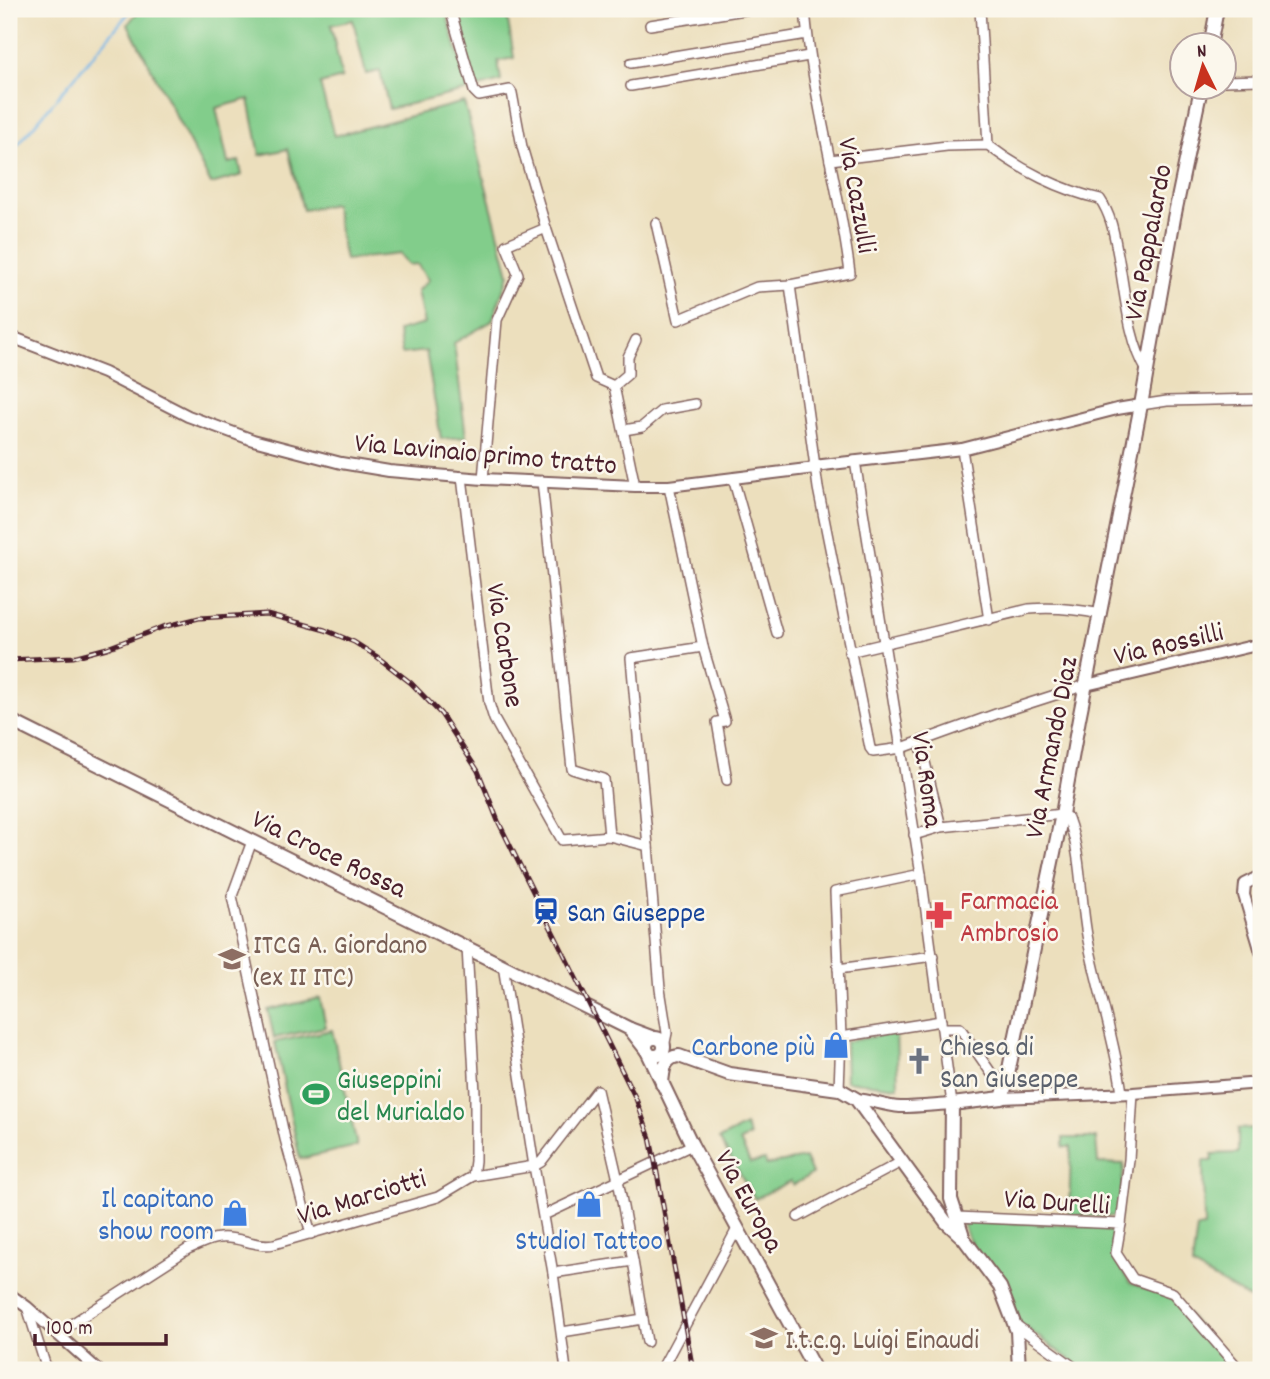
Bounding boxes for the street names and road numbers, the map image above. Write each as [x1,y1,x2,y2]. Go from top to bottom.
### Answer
street label: Via Cazzulli [824,135,884,257]
street label: Via Pappalardo [1116,161,1186,325]
street label: Via Lavinaio primo tratto [353,426,618,488]
street label: Via Carbone [473,581,532,711]
street label: Via Rossilli [1110,615,1228,679]
street label: Via Armando Diaz [1017,653,1091,842]
street label: Via Roma [898,729,951,831]
street label: Via Croce Rossa [244,802,413,912]
street label: Via Europa [702,1144,792,1262]
street label: Via Marciotti [293,1161,432,1238]
street label: Via Durelli [1002,1181,1111,1229]

